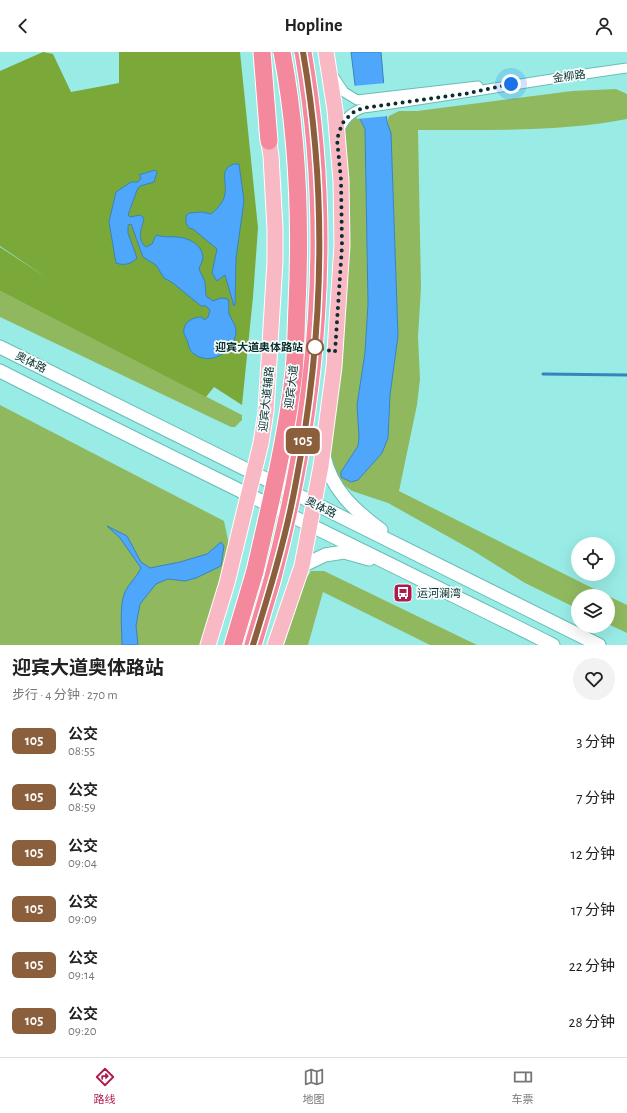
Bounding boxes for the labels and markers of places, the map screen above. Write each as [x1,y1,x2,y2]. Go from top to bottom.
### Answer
marker: 迎宾大道奥体路站 [306,338,324,356]
place label: 迎宾大道奥体路站 [215,341,303,353]
bus stop icon: 运河澜湾 [392,582,414,604]
place label: 运河澜湾 [417,587,461,599]

